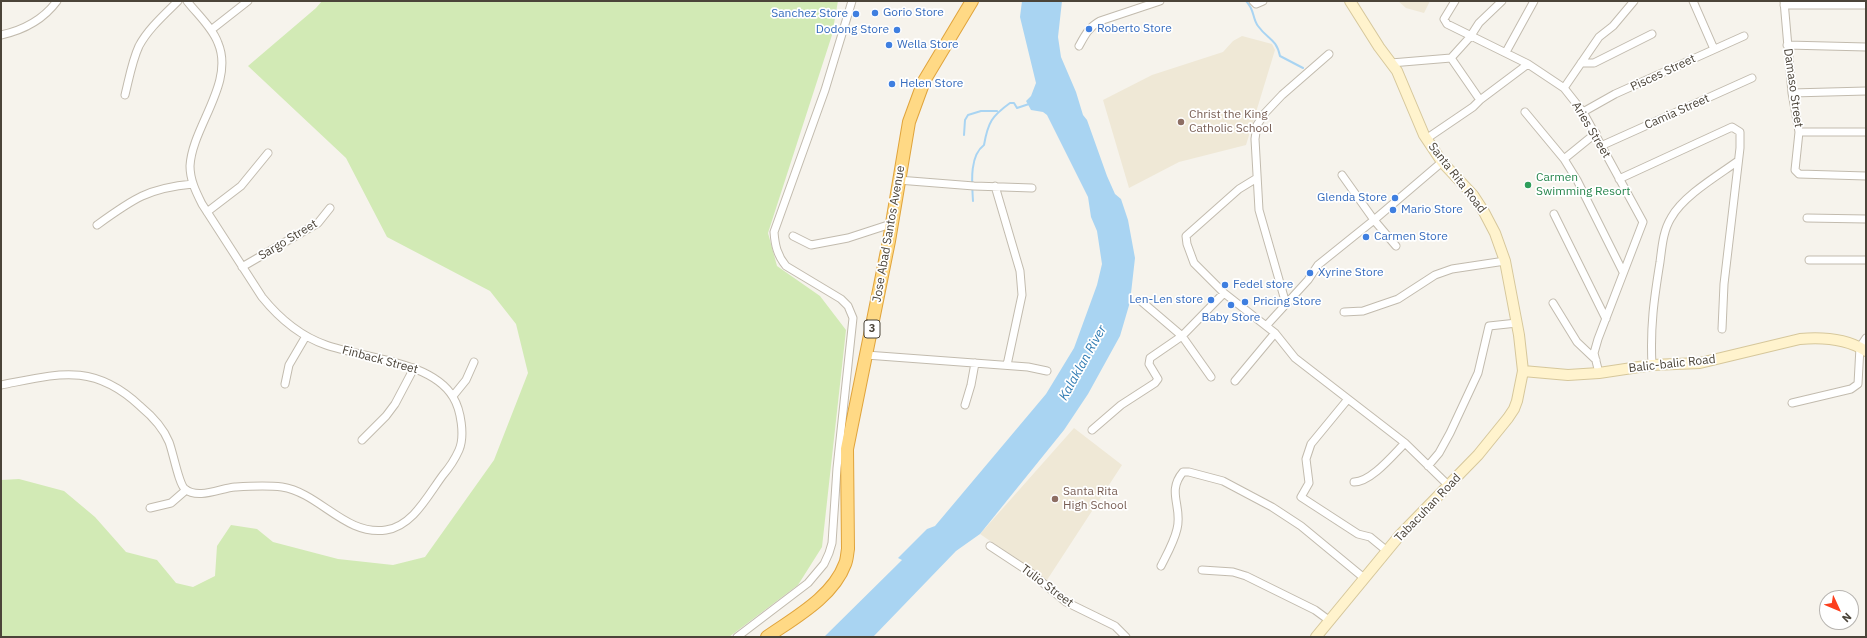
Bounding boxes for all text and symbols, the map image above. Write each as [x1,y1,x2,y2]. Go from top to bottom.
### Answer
place label: Gorio Store [883,6,944,20]
place label: Sanchez Store [771,7,848,21]
marker: Gorio Store [870,8,880,18]
marker: Sanchez Store [851,9,861,19]
place label: Roberto Store [1097,22,1172,36]
place label: Dodong Store [816,23,889,37]
marker: Roberto Store [1084,24,1094,34]
marker: Dodong Store [892,25,902,35]
place label: Wella Store [897,38,959,52]
marker: Wella Store [884,40,894,50]
street label: Damaso Street [1780,48,1806,128]
street label: Pisces Street [1628,52,1698,94]
place label: Helen Store [900,77,963,91]
marker: Helen Store [887,79,897,89]
street label: Camia Street [1642,91,1712,133]
street label: Aries Street [1569,99,1613,161]
place label: Christ the King Catholic School [1189,108,1272,136]
marker: Christ the King Catholic School [1176,117,1186,127]
street label: Santa Rita Road [1425,140,1489,216]
street label: Jose Abad Santos Avenue [870,164,908,304]
place label: Carmen Swimming Resort [1536,171,1630,199]
marker: Carmen Swimming Resort [1523,180,1533,190]
place label: Glenda Store [1317,191,1387,205]
marker: Glenda Store [1390,193,1400,203]
place label: Mario Store [1401,203,1463,217]
marker: Mario Store [1388,205,1398,215]
street label: Sargo Street [256,217,320,263]
place label: Carmen Store [1374,230,1448,244]
marker: Carmen Store [1361,232,1371,242]
place label: Xyrine Store [1318,266,1384,280]
marker: Xyrine Store [1305,268,1315,278]
place label: Fedel store [1233,278,1293,292]
marker: Fedel store [1220,280,1230,290]
place label: Len-Len store [1129,293,1203,307]
marker: Len-Len store [1206,295,1216,305]
place label: Pricing Store [1253,295,1321,309]
marker: Pricing Store [1240,297,1250,307]
marker: Baby Store [1226,300,1236,310]
place label: Baby Store [1202,311,1260,325]
road number: 3 [864,320,880,338]
water label: Kalaklan River [1056,323,1110,403]
street label: Finback Street [340,343,420,377]
street label: Balic-balic Road [1628,352,1716,376]
street label: Tabacuhan Road [1392,471,1464,545]
place label: Santa Rita High School [1063,485,1127,513]
marker: Santa Rita High School [1050,494,1060,504]
street label: Tulio Street [1018,562,1076,610]
north arrow [1819,590,1859,630]
text: N [1839,610,1855,625]

